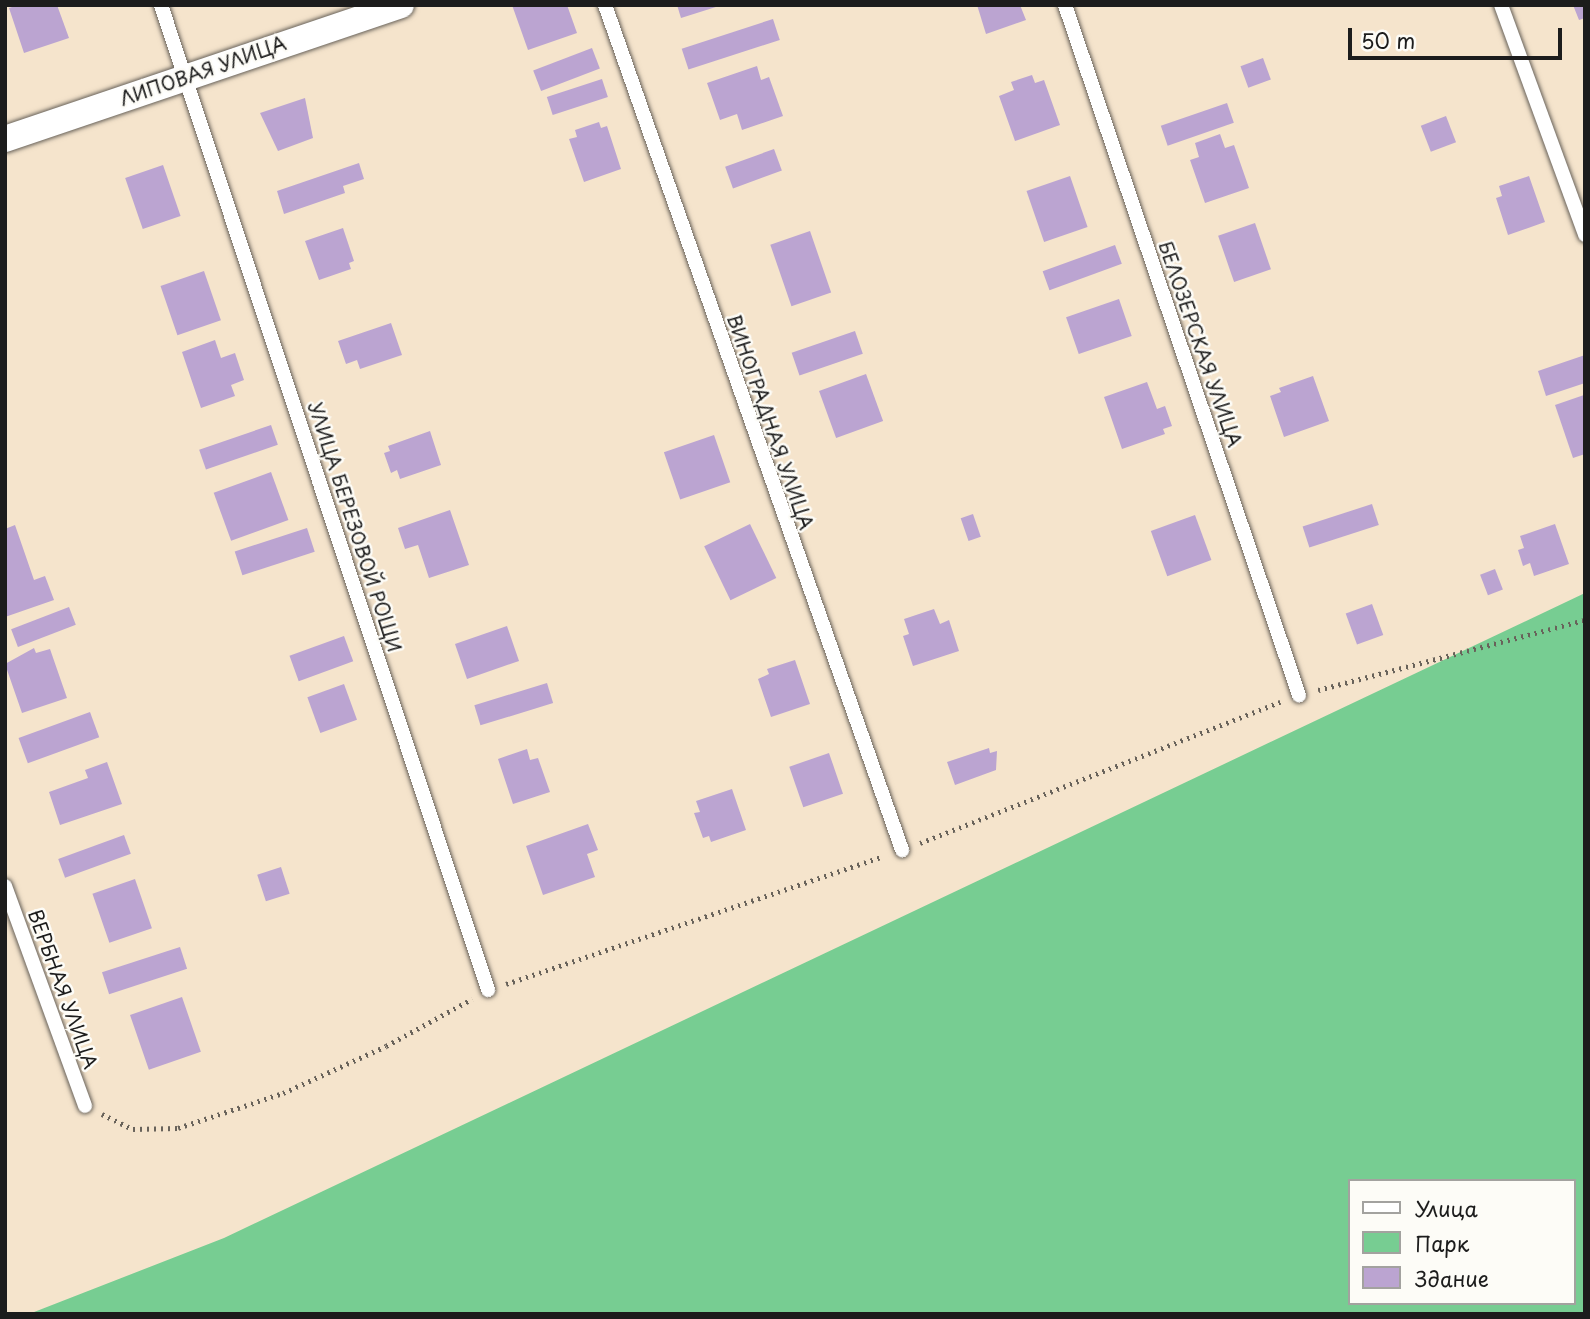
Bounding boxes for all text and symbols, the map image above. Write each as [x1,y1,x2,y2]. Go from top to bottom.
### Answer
scale bar [1352,14,1566,58]
text: 50 m [1361,24,1415,56]
street label: ЛИПОВАЯ УЛИЦА [117,32,289,110]
street label: БЕЛОЗЕРСКАЯ УЛИЦА [1154,237,1246,451]
street label: ВИНОГРАДНАЯ УЛИЦА [722,311,818,533]
street label: УЛИЦА БЕРЕЗОВОЙ РОЩИ [304,398,406,656]
street label: ВЕРБНАЯ УЛИЦА [24,906,102,1072]
legend [1348,1179,1576,1305]
text: Улица [1415,1192,1478,1224]
text: Парк [1415,1227,1469,1259]
text: Здание [1415,1262,1489,1294]

